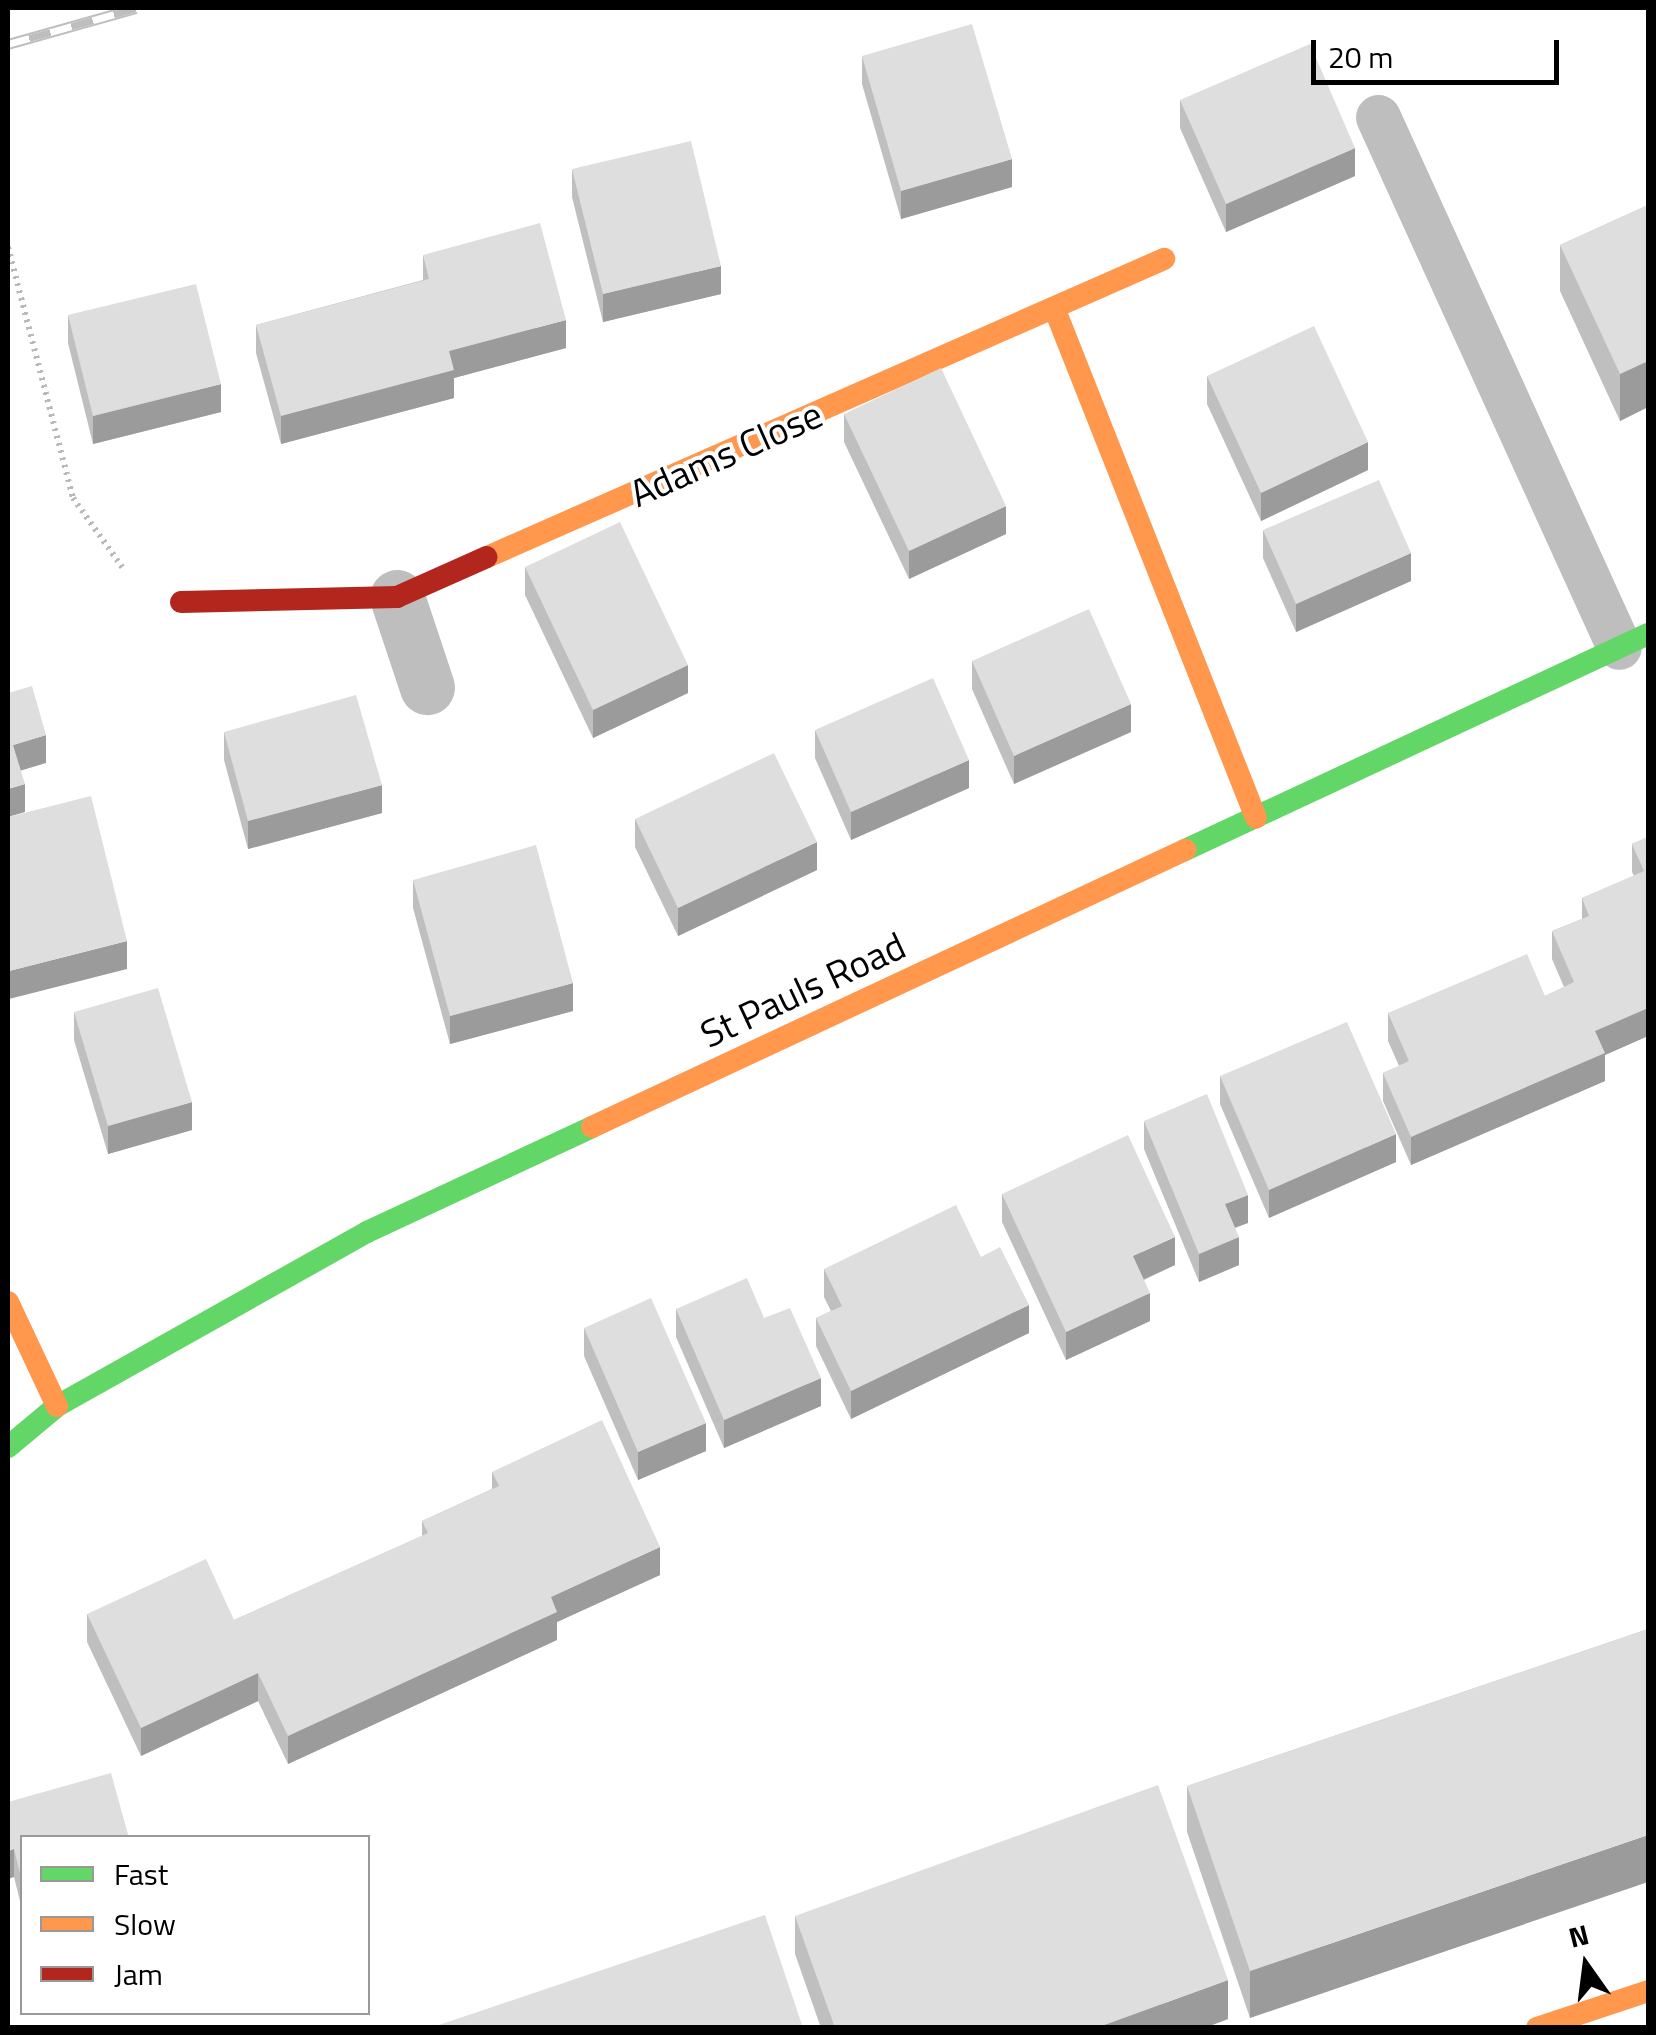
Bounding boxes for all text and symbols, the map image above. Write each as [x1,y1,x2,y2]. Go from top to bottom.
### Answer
scale bar [1316,20,1564,82]
text: 20 m [1328,34,1393,80]
street label: Adams Close [623,391,829,517]
street label: St Pauls Road [693,923,913,1057]
legend [20,1835,370,2015]
text: Fast [114,1851,168,1897]
text: Slow [114,1901,176,1947]
text: N [1564,1912,1593,1959]
north arrow [1536,1915,1636,2015]
text: Jam [114,1951,163,1997]

